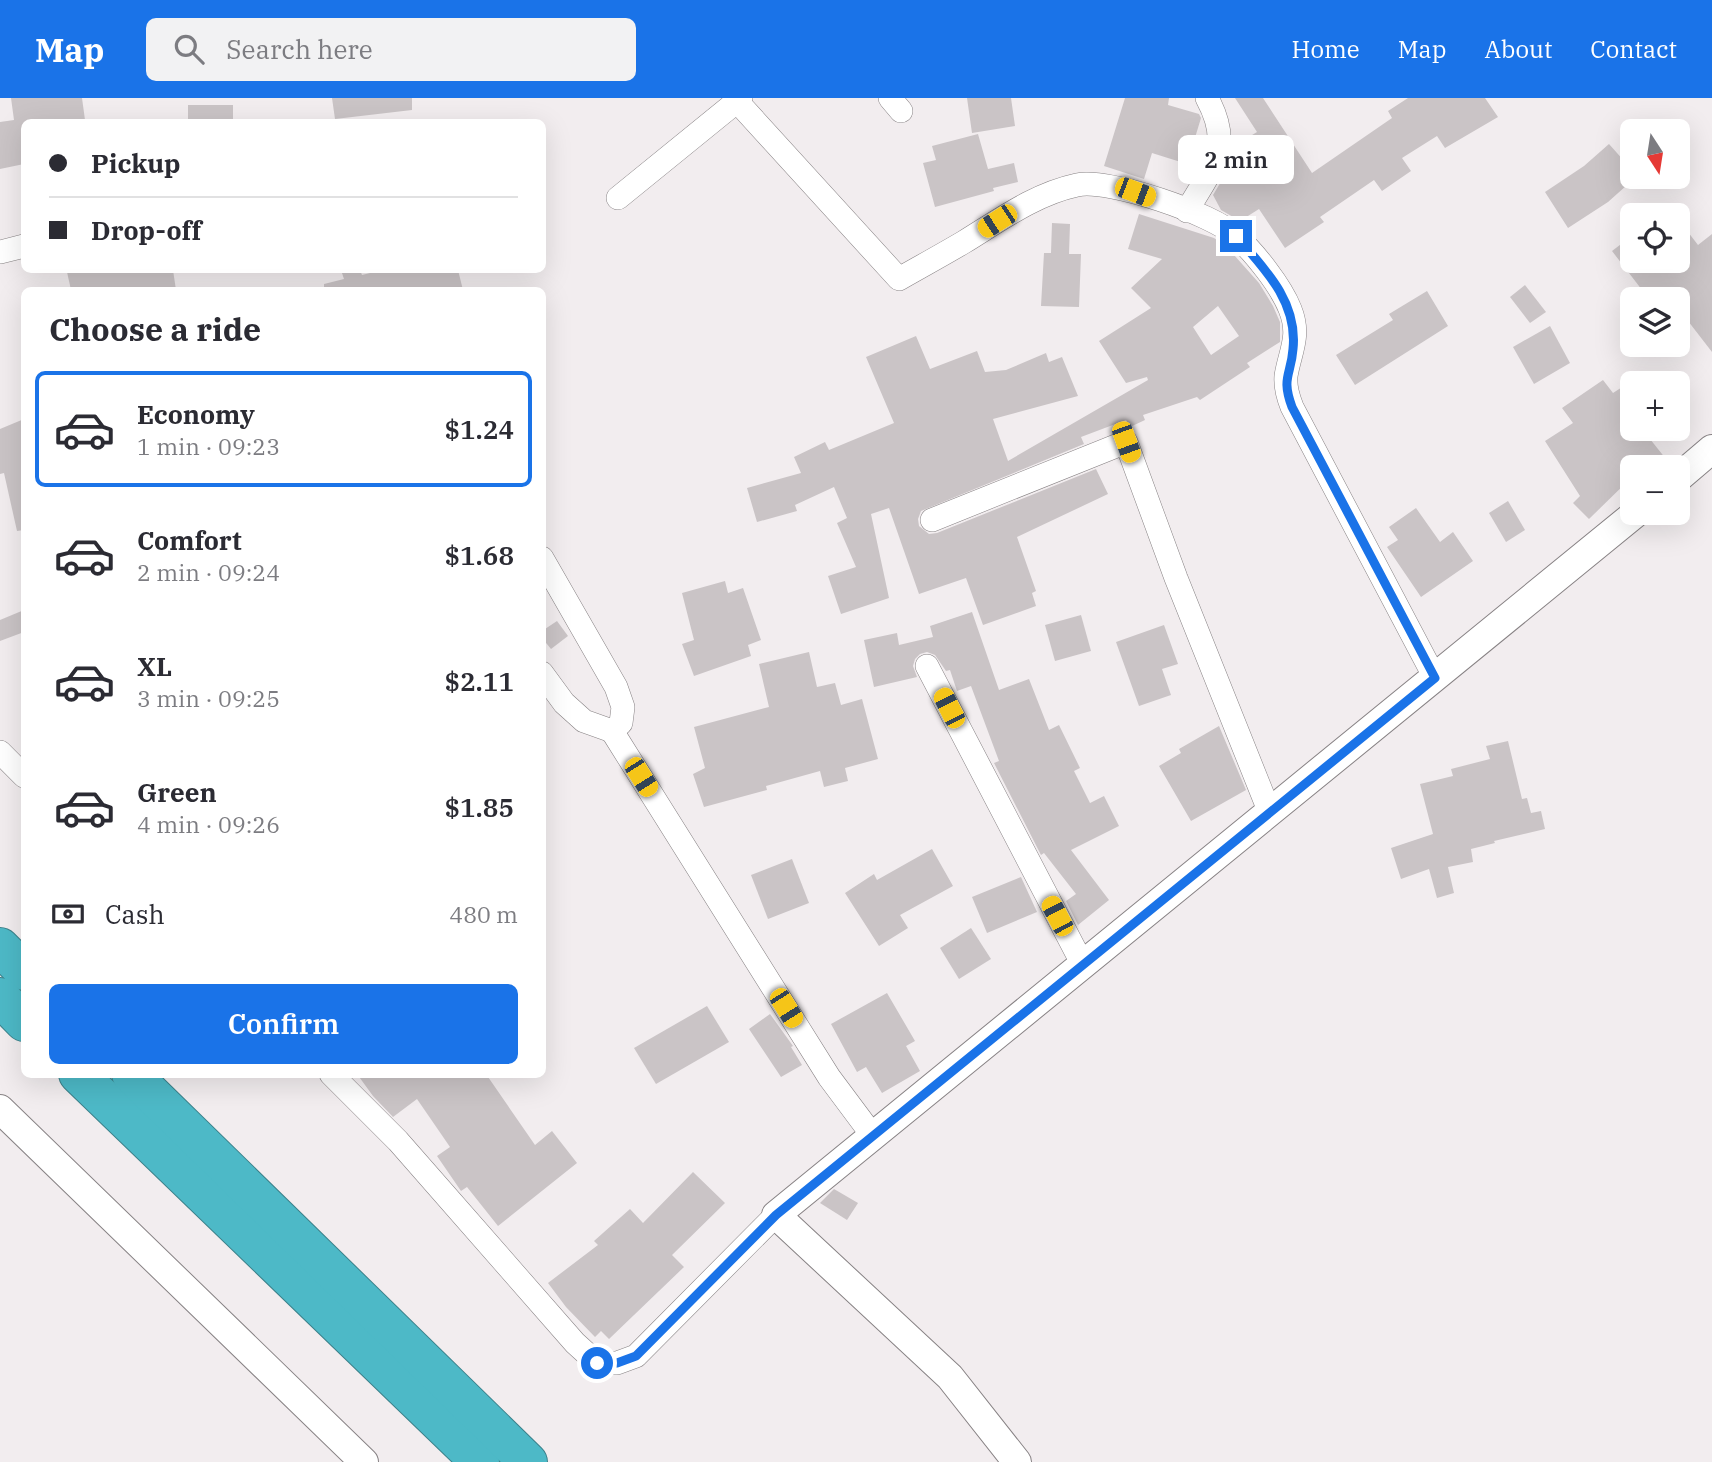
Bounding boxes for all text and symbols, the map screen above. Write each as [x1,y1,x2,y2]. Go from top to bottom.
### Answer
search box [146,18,636,81]
text: Map [35,28,104,71]
icon: search [170,30,208,68]
text: Search here [226,32,373,66]
text: Home [1292,33,1360,65]
text: Map [1398,33,1446,65]
text: About [1484,33,1552,65]
text: Contact [1590,33,1677,65]
north arrow [1620,119,1690,189]
map controls [1620,119,1690,525]
callout: 2 min [1178,135,1294,184]
text: 2 min [1204,144,1268,174]
text: Pickup [91,146,181,180]
car [1112,175,1159,209]
car [974,201,1021,241]
button: locate [1620,203,1690,273]
text: Drop-off [91,213,202,247]
route end [1220,220,1252,252]
button: layers [1620,287,1690,357]
text: Choose a ride [49,308,261,350]
button: + [1620,371,1690,441]
text: Economy [137,397,255,431]
icon: car [53,398,116,461]
text: $1.24 [445,412,514,446]
car [1109,419,1144,465]
text: 1 min · 09:23 [137,431,280,461]
button: − [1620,455,1690,525]
text: Comfort [137,523,242,557]
icon: car [53,524,116,587]
text: $1.68 [445,538,514,572]
text: 2 min · 09:24 [137,557,280,587]
text: XL [137,649,172,683]
icon: car [53,650,116,713]
text: $2.11 [445,664,514,698]
text: 3 min · 09:25 [137,683,280,713]
car [931,685,968,731]
car [621,754,662,800]
text: Green [137,775,217,809]
icon: car [53,776,116,839]
text: $1.85 [445,790,514,824]
text: 4 min · 09:26 [137,809,280,839]
car [1038,893,1077,939]
icon: cash [49,895,87,933]
text: Cash [105,897,165,931]
text: 480 m [449,899,518,929]
button: Confirm [49,984,518,1064]
car [766,985,807,1031]
route start [581,1347,613,1379]

